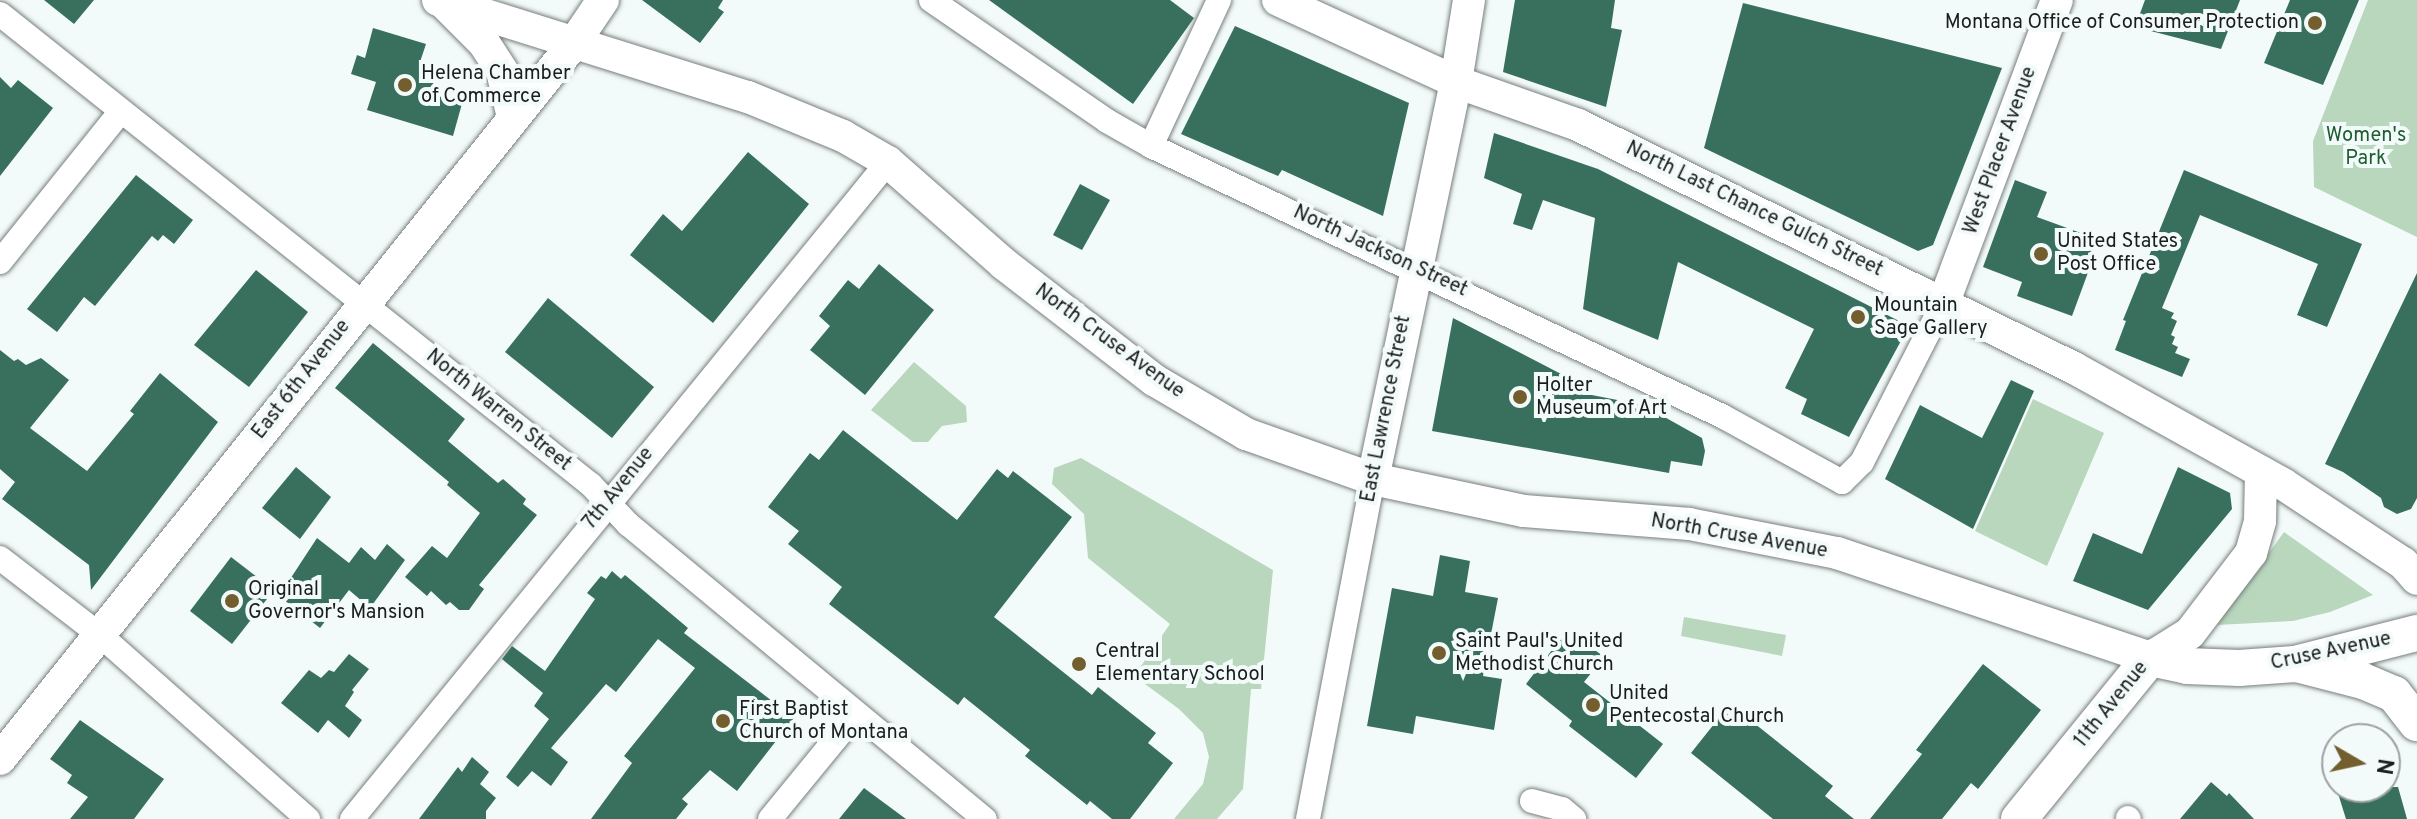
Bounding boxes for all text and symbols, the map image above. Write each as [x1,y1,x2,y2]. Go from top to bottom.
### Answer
place label: Montana Office of Consumer Protection [1945,11,2299,35]
marker: Montana Office of Consumer Protection [2306,14,2324,32]
place label: Helena Chamber of Commerce [421,62,571,109]
street label: West Placer Avenue [1959,63,2043,239]
marker: Helena Chamber of Commerce [396,76,414,94]
park label: Women's Park [2326,124,2406,171]
street label: North Last Chance Gulch Street [1621,137,1887,283]
street label: North Jackson Street [1289,201,1471,303]
place label: United States Post Office [2057,230,2178,277]
marker: United States Post Office [2032,245,2050,263]
street label: North Cruse Avenue [1029,279,1189,405]
place label: Mountain Sage Gallery [1874,294,1988,341]
marker: Mountain Sage Gallery [1849,308,1867,326]
street label: East Lawrence Street [1357,313,1417,505]
street label: East 6th Avenue [248,315,356,445]
street label: North Warren Street [420,345,576,477]
place label: Holter Museum of Art [1536,374,1668,421]
marker: Holter Museum of Art [1511,388,1529,406]
street label: 7th Avenue [578,443,660,535]
street label: North Cruse Avenue [1648,510,1830,564]
place label: Original Governor's Mansion [248,578,425,625]
marker: Original Governor's Mansion [223,592,241,610]
street label: Cruse Avenue [2268,627,2394,677]
place label: Saint Paul's United Methodist Church [1455,630,1623,677]
place label: Central Elementary School [1095,640,1265,687]
marker: Saint Paul's United Methodist Church [1430,644,1448,662]
marker: Central Elementary School [1070,655,1088,673]
street label: 11th Avenue [2070,657,2154,753]
place label: United Pentecostal Church [1609,682,1784,729]
marker: United Pentecostal Church [1584,696,1602,714]
place label: First Baptist Church of Montana [739,698,908,745]
marker: First Baptist Church of Montana [714,712,732,730]
north arrow [2321,723,2401,803]
text: N [2369,757,2398,776]

